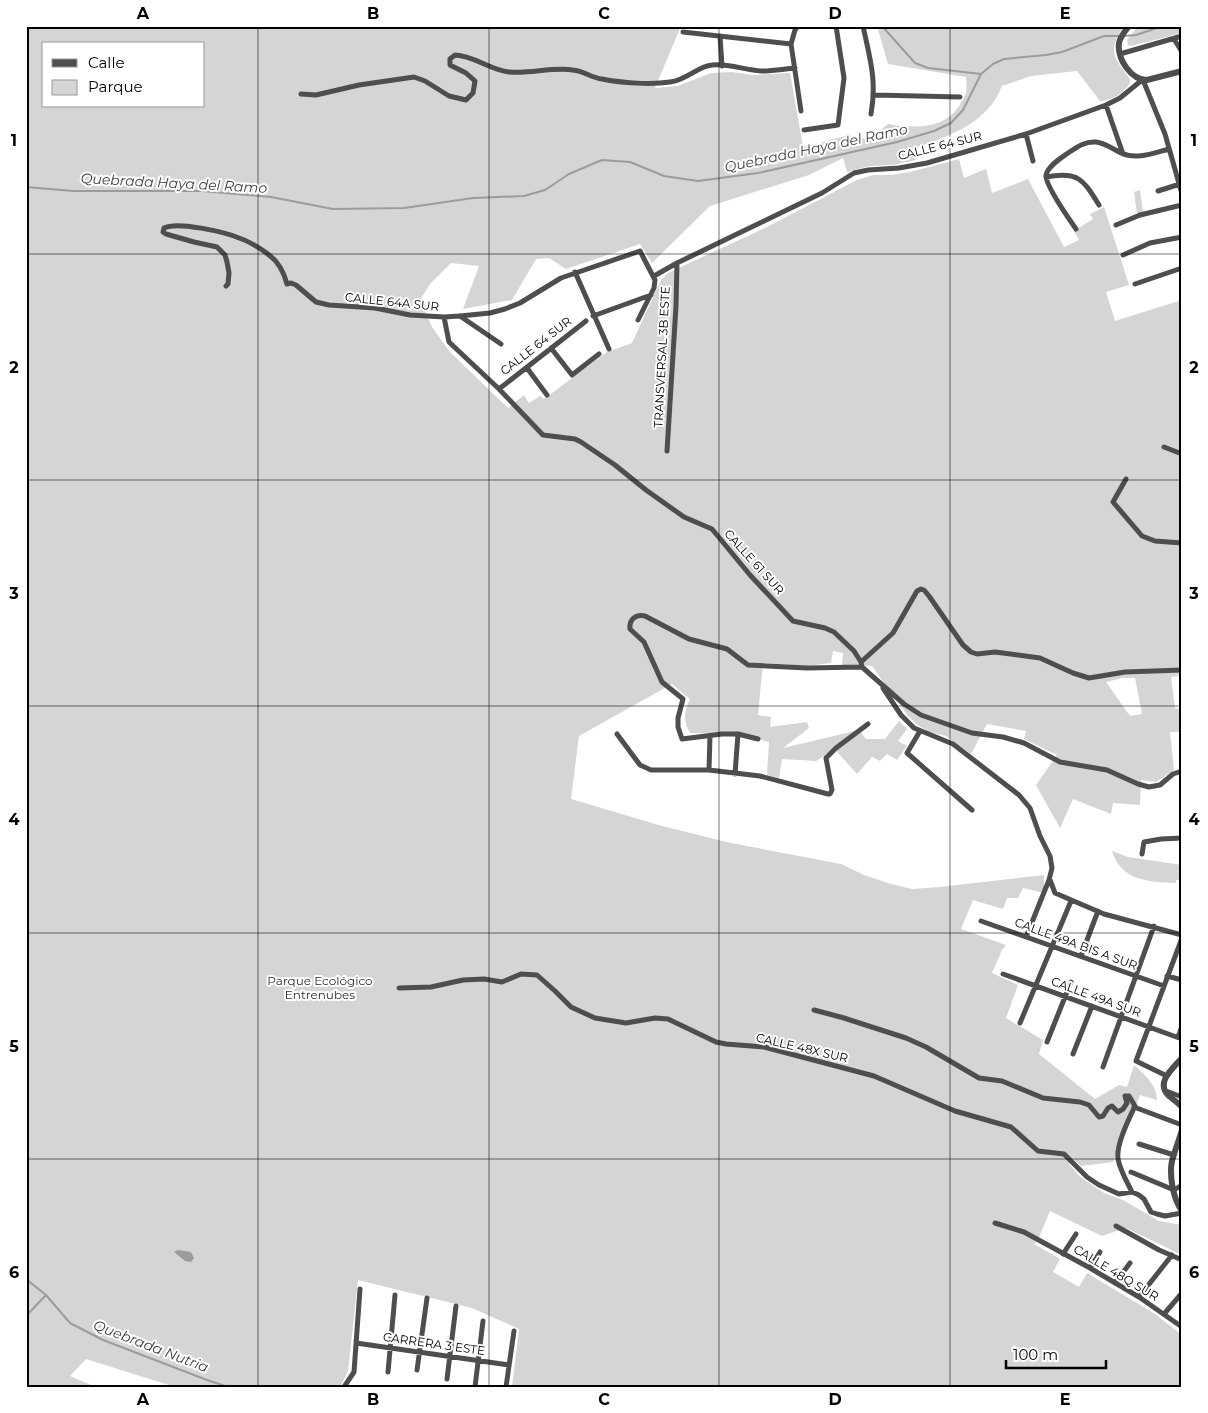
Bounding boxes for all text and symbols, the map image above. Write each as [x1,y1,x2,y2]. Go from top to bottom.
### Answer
text: A [136,4,150,23]
text: B [367,4,379,23]
text: C [598,4,610,23]
text: D [828,4,842,23]
text: E [1060,4,1070,23]
legend [42,42,205,108]
text: Calle [88,53,125,72]
text: Parque [88,77,143,96]
water label: Quebrada Haya del Ramo [723,120,909,176]
street label: CALLE 64 SUR [896,128,984,163]
text: 1 [11,131,17,150]
text: 1 [1191,131,1197,150]
water label: Quebrada Haya del Ramo [80,169,268,197]
street label: TRANSVERSAL 3B ESTE [650,286,673,428]
street label: CALLE 64A SUR [344,289,440,314]
street label: CALLE 64 SUR [497,313,575,378]
text: 2 [9,358,19,377]
text: 2 [1189,358,1199,377]
street label: CALLE 61 SUR [721,526,788,598]
text: 3 [8,584,19,603]
text: 3 [1188,584,1199,603]
text: 4 [8,810,20,829]
text: 4 [1188,810,1200,829]
street label: CALLE 49A BIS A SUR [1013,914,1140,973]
park label: Parque Ecológico Entrenubes [267,973,373,1002]
street label: CALLE 49A SUR [1049,973,1143,1020]
street label: CALLE 48X SUR [755,1030,850,1065]
text: 5 [9,1037,19,1056]
text: 5 [1189,1037,1199,1056]
street label: CALLE 48Q SUR [1071,1241,1162,1304]
text: 6 [9,1263,19,1282]
text: 6 [1189,1263,1199,1282]
water label: Quebrada Nutria [91,1316,211,1376]
street label: CARRERA 3 ESTE [382,1329,486,1358]
scale bar [1006,1338,1106,1370]
text: 100 m [1013,1345,1058,1364]
text: A [136,1390,150,1409]
text: B [367,1390,379,1409]
text: C [598,1390,610,1409]
text: D [828,1390,842,1409]
text: E [1060,1390,1070,1409]

